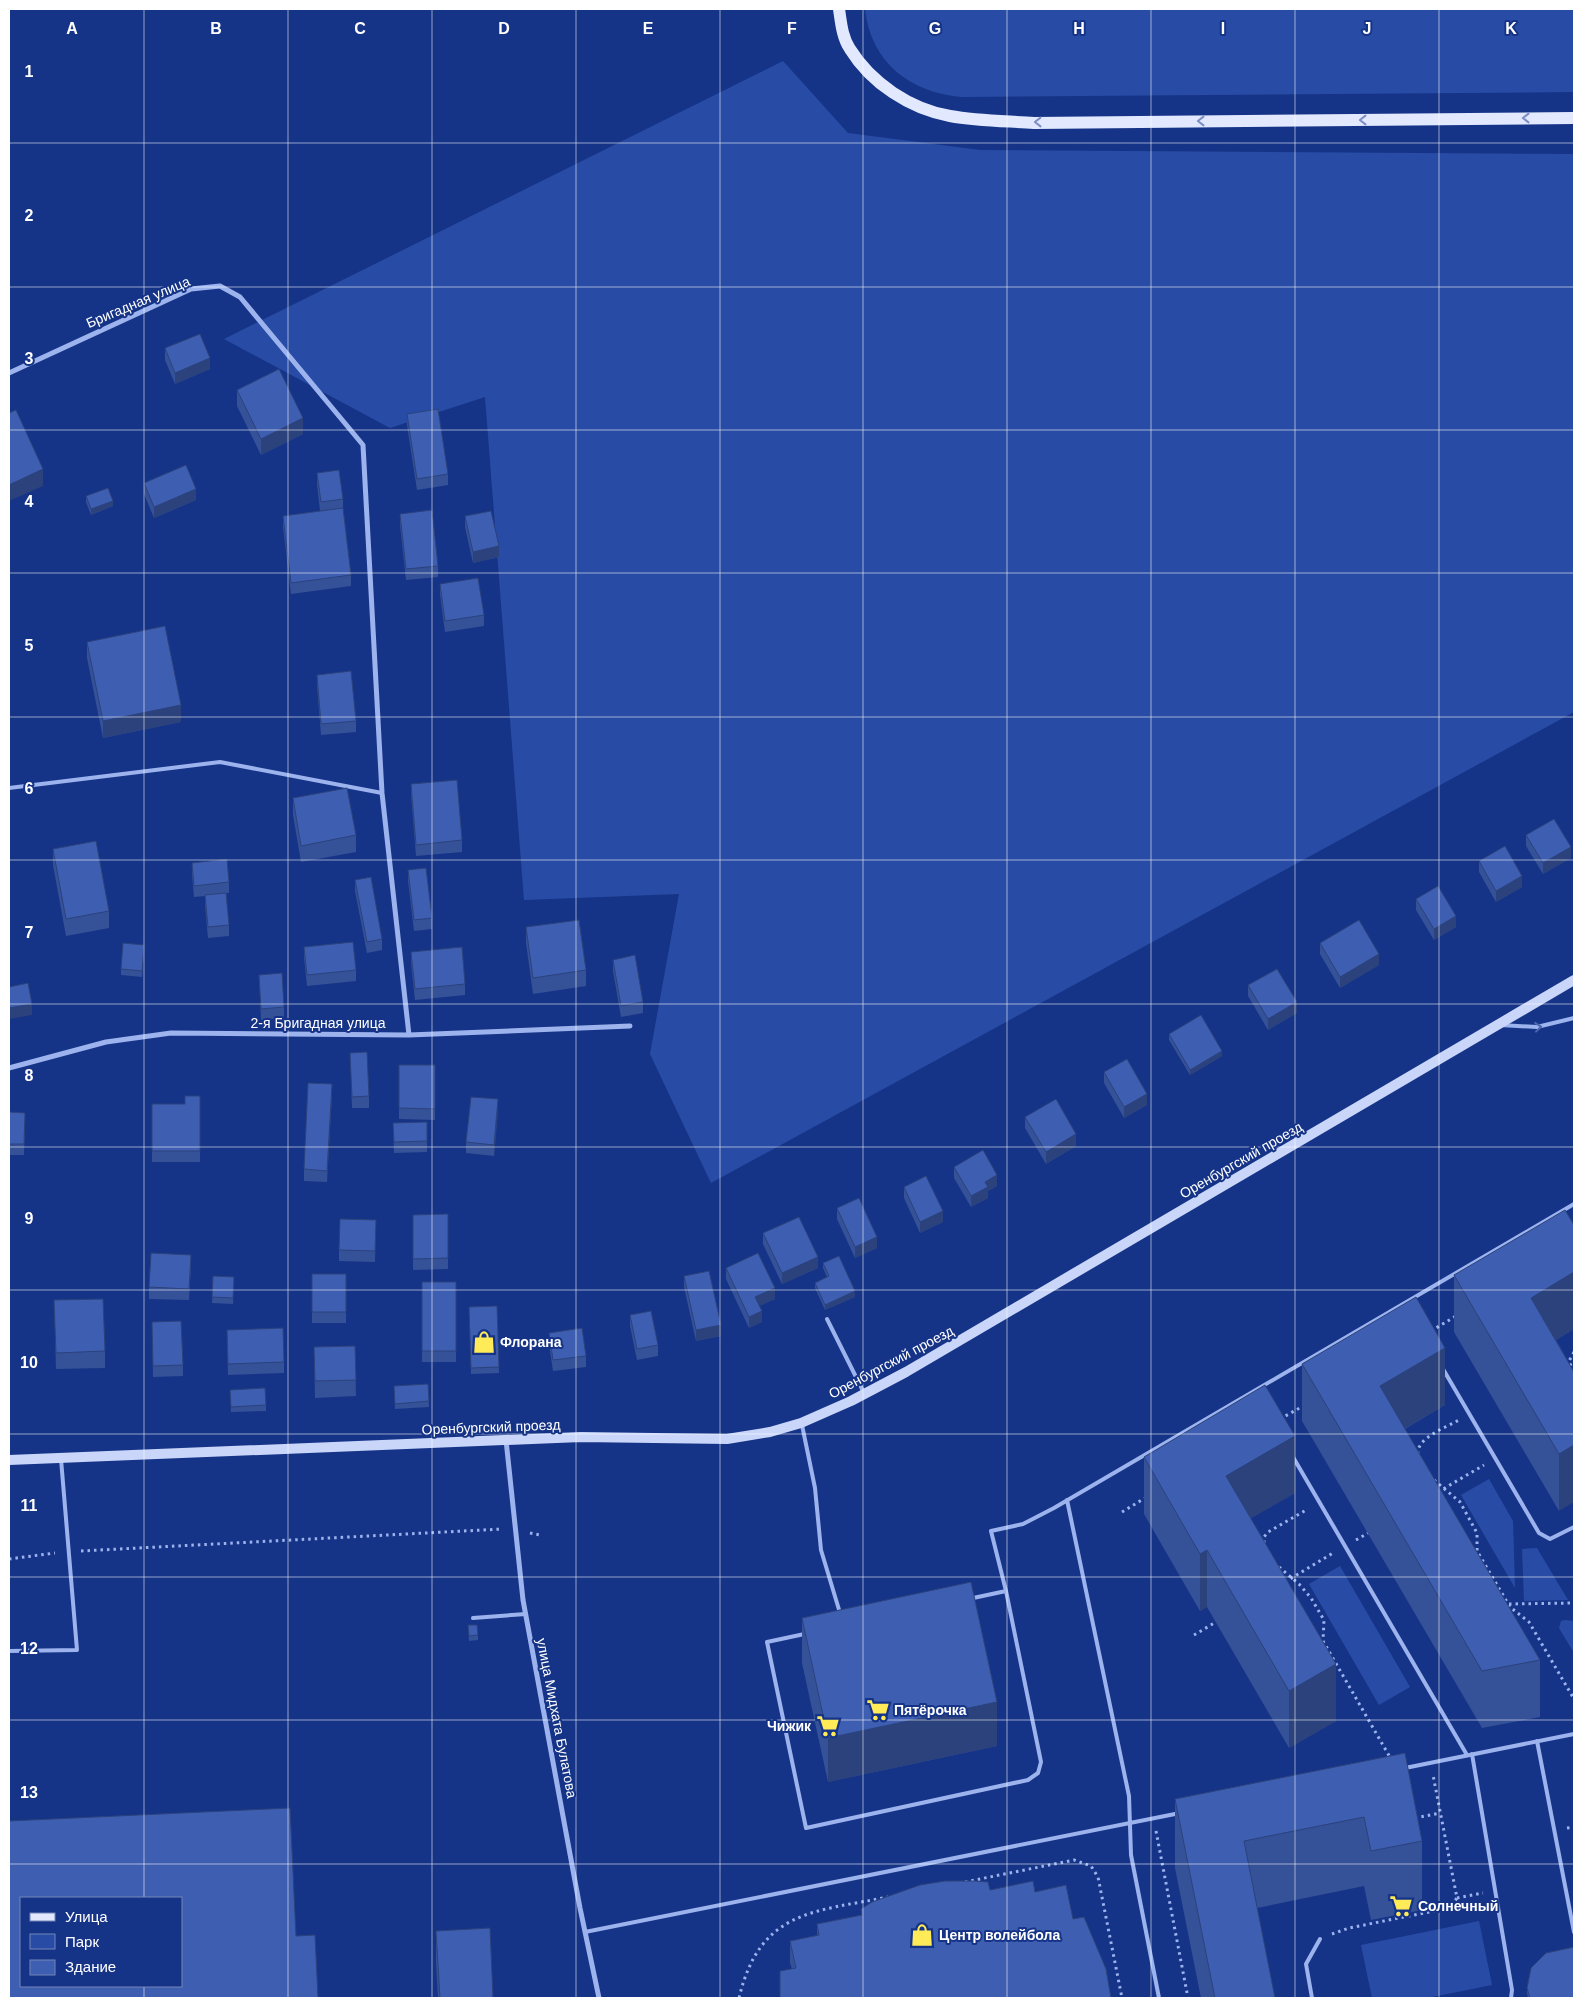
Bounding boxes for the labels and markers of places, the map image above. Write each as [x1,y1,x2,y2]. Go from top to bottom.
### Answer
shop icon: Флорана [471,1329,497,1355]
place label: Флорана [500,1334,562,1350]
supermarket icon: Пятёрочка [865,1697,891,1723]
place label: Пятёрочка [894,1702,967,1718]
supermarket icon: Чижик [815,1713,841,1739]
place label: Чижик [767,1718,812,1734]
supermarket icon: Солнечный [1388,1893,1414,1919]
place label: Солнечный [1418,1898,1498,1914]
shop icon: Центр волейбола [909,1922,935,1948]
place label: Центр волейбола [939,1927,1060,1943]

